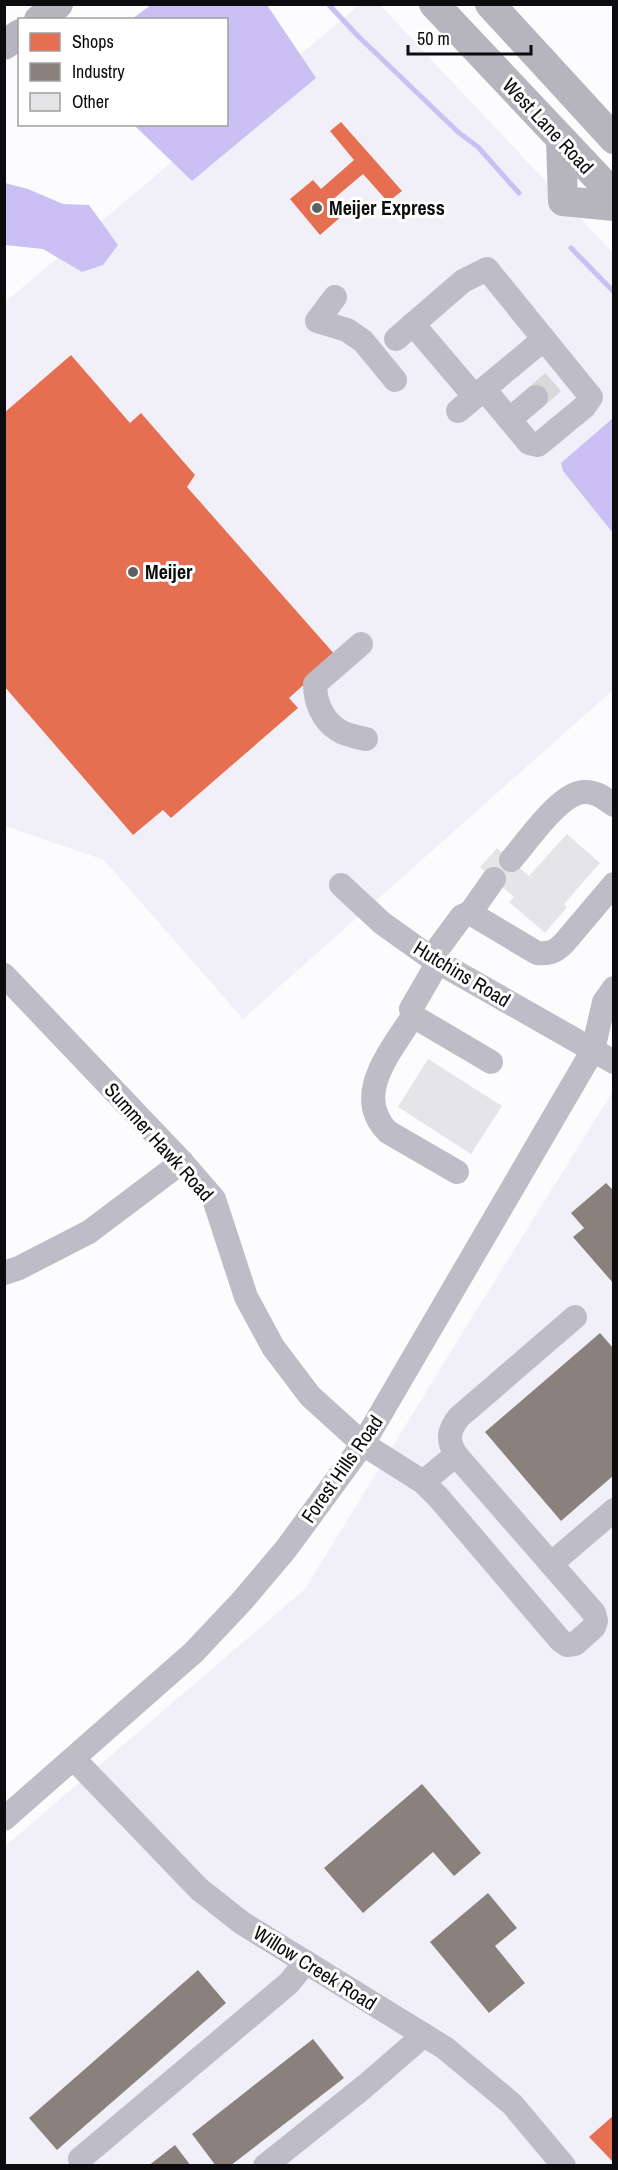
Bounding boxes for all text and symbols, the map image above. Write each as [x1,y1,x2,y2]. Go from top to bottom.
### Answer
legend [18,18,228,126]
scale bar [408,18,531,56]
text: 50 m [417,26,450,51]
text: Shops [72,29,114,54]
text: Industry [72,59,125,84]
street label: West Lane Road [497,72,600,179]
text: Other [72,89,109,114]
place label: Meijer Express [329,194,445,221]
marker: Meijer Express [310,201,324,215]
place label: Meijer [145,558,193,585]
marker: Meijer [126,565,140,579]
street label: Hutchins Road [409,934,516,1013]
street label: Summer Hawk Road [99,1076,220,1207]
street label: Forest Hills Road [294,1409,389,1528]
street label: Willow Creek Road [249,1919,382,2016]

